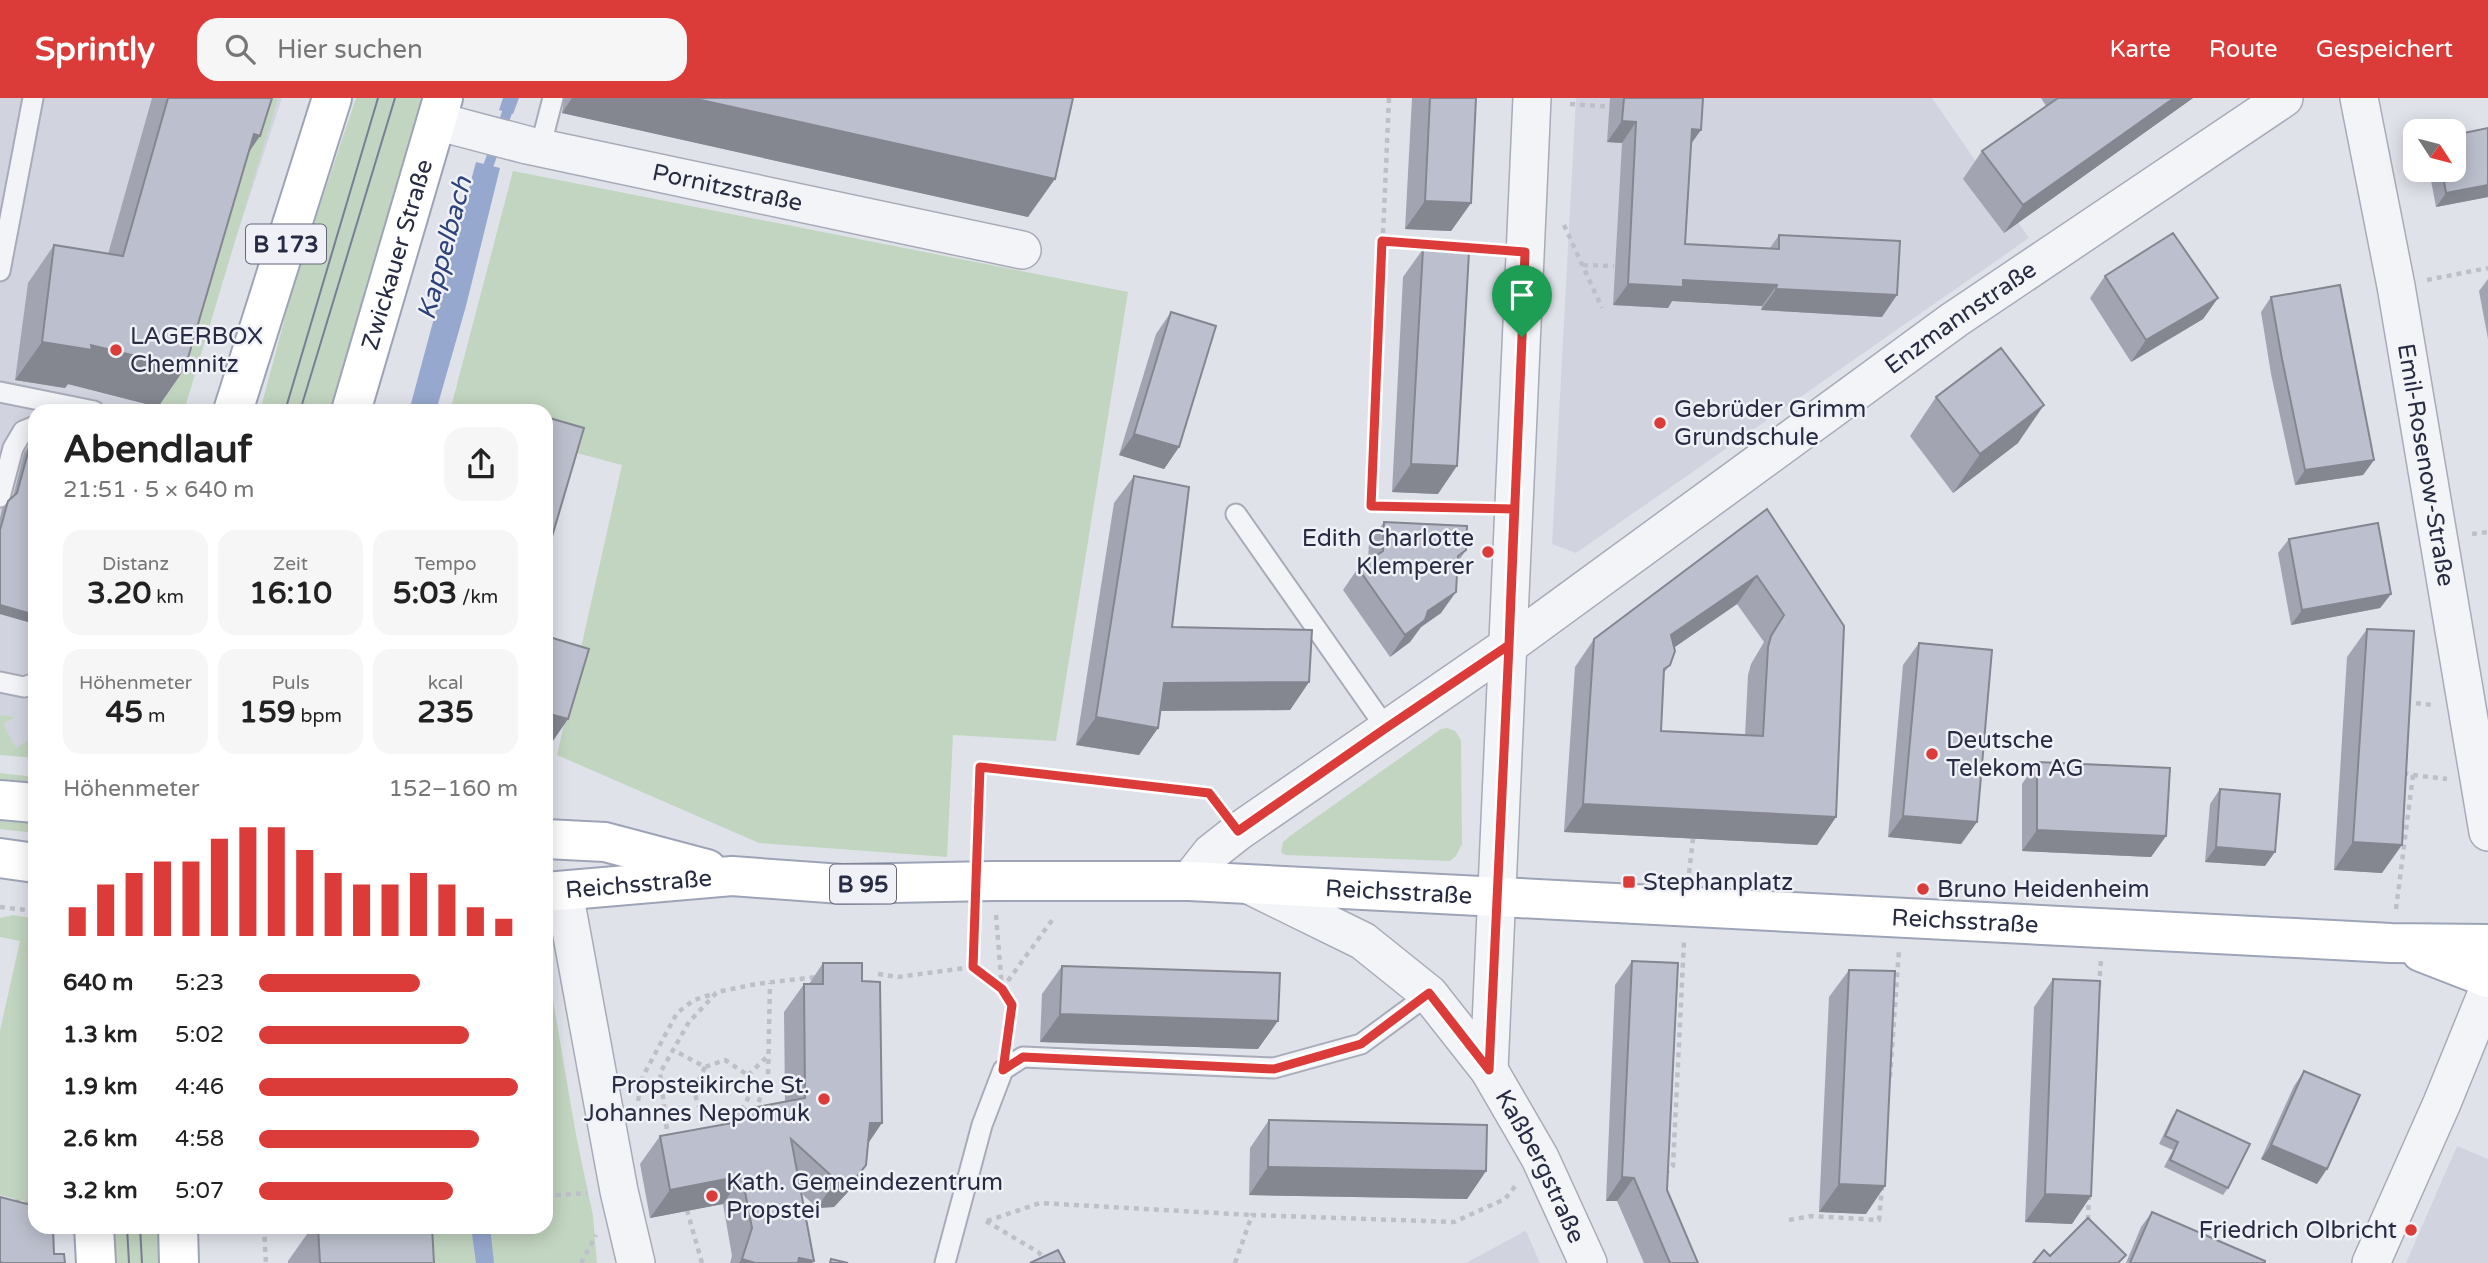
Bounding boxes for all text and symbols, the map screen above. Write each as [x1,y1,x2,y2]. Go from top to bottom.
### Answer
search box [197,18,687,81]
text: Sprintly [35,30,155,69]
icon: search [221,30,259,68]
text: Hier suchen [277,34,423,65]
text: Karte [2109,35,2171,64]
text: Route [2209,35,2278,64]
text: Gespeichert [2316,35,2453,64]
north arrow [2403,119,2466,182]
map controls [2403,119,2466,182]
street label: Zwickauer Straße [356,156,439,354]
street label: Pornitzstraße [650,158,805,218]
water label: Kappelbach [411,172,479,323]
road number: B 173 [246,225,326,264]
street label: Enzmannstraße [1879,255,2042,381]
pin [1492,265,1552,337]
icon: arrive [1503,276,1541,314]
place label: LAGERBOX Chemnitz [130,322,263,379]
street label: Emil-Rosenow-Straße [2391,341,2460,589]
marker: LAGERBOX Chemnitz [108,342,124,358]
place label: Gebrüder Grimm Grundschule [1674,395,1866,452]
marker: Gebrüder Grimm Grundschule [1652,415,1668,431]
text: Abendlauf [63,427,252,473]
button: share [444,427,518,501]
text: 21:51 · 5 × 640 m [63,476,254,504]
place label: Edith Charlotte Klemperer [1302,524,1475,581]
marker: Edith Charlotte Klemperer [1480,544,1496,560]
text: Distanz [102,553,169,575]
text: Zeit [273,553,308,575]
text: Tempo [414,553,477,575]
text: 3.20 [87,575,151,612]
text: 16:10 [249,575,332,612]
text: 5:03 [393,575,457,612]
text: km [151,586,184,608]
text: /km [457,586,498,608]
text: Höhenmeter [79,672,192,694]
text: Puls [271,672,310,694]
text: kcal [428,672,463,694]
text: 45 [105,694,143,731]
text: 159 [239,694,296,731]
text: 235 [417,694,474,731]
text: m [143,705,166,727]
text: bpm [296,705,342,727]
place label: Deutsche Telekom AG [1946,726,2084,783]
marker: Deutsche Telekom AG [1924,746,1940,762]
text: Höhenmeter [63,775,200,803]
text: 152–160 m [389,775,518,803]
street label: Reichsstraße [564,864,713,905]
road number: B 95 [830,864,896,904]
place label: Stephanplatz [1643,868,1793,897]
street label: Reichsstraße [1324,874,1473,911]
marker: Stephanplatz [1621,874,1637,890]
place label: Bruno Heidenheim [1937,875,2150,904]
marker: Bruno Heidenheim [1915,881,1931,897]
street label: Reichsstraße [1891,903,2039,940]
text: 640 m [63,969,133,997]
text: 5:23 [175,969,224,997]
text: 1.3 km [63,1021,138,1049]
text: 5:02 [175,1021,224,1049]
place label: Propsteikirche St. Johannes Nepomuk [584,1071,810,1128]
text: 1.9 km [63,1073,138,1101]
text: 4:46 [175,1073,224,1101]
street label: Kaßbergstraße [1489,1085,1591,1248]
marker: Propsteikirche St. Johannes Nepomuk [816,1091,832,1107]
text: 2.6 km [63,1125,138,1153]
text: 4:58 [175,1125,224,1153]
place label: Kath. Gemeindezentrum Propstei [726,1168,1003,1225]
text: 3.2 km [63,1177,138,1205]
text: 5:07 [175,1177,224,1205]
marker: Kath. Gemeindezentrum Propstei [704,1188,720,1204]
place label: Friedrich Olbricht [2198,1216,2397,1245]
marker: Friedrich Olbricht [2403,1222,2419,1238]

